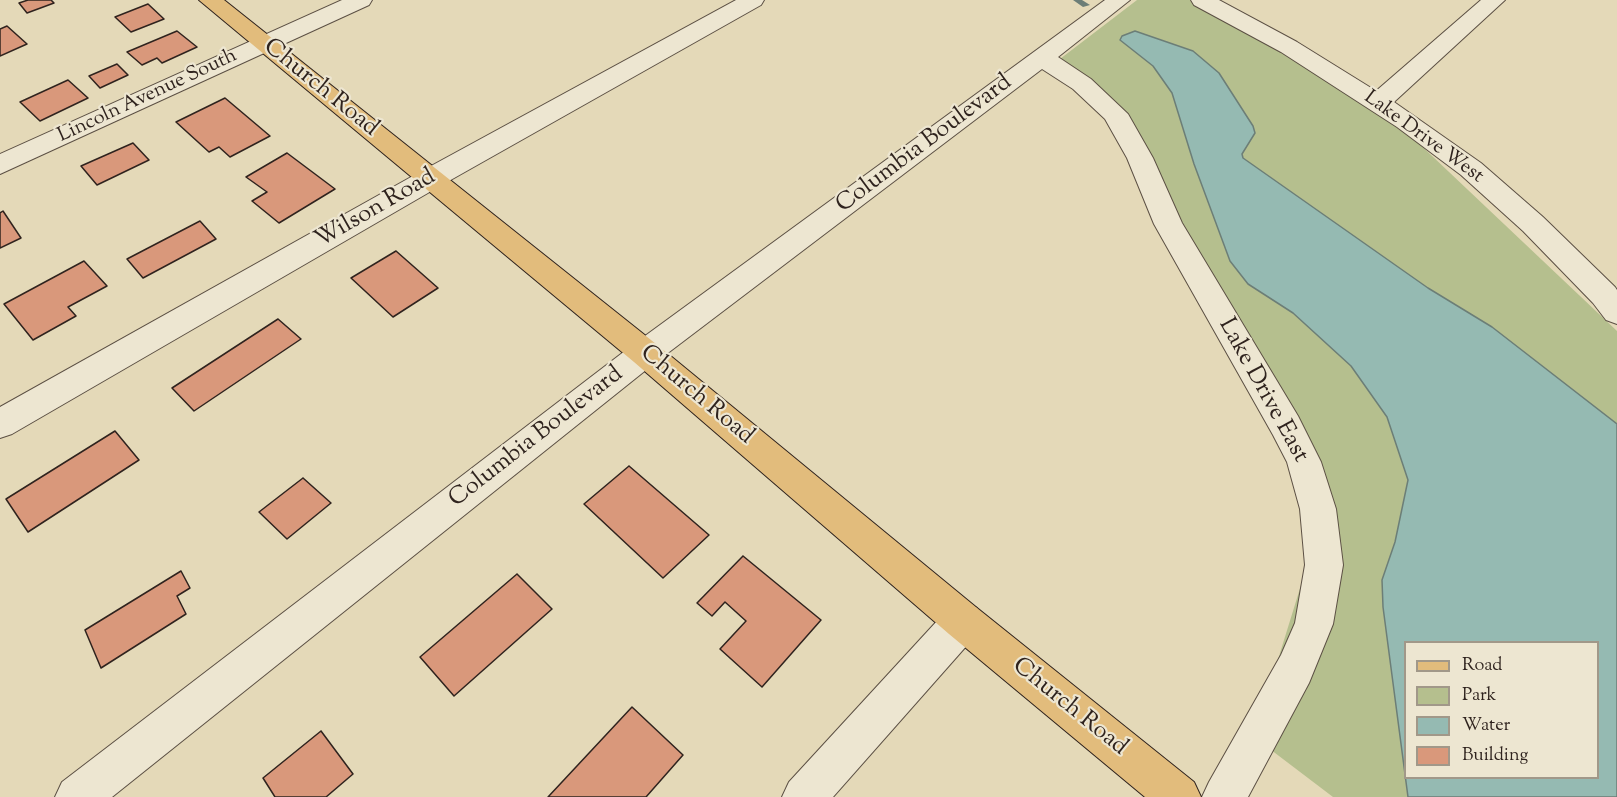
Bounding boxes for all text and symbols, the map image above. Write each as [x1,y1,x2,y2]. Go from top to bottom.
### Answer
street label: Church Road [257,34,383,144]
street label: Lincoln Avenue South [55,45,241,149]
street label: Columbia Boulevard [831,69,1019,221]
street label: Lake Drive West [1358,87,1488,189]
street label: Wilson Road [311,164,441,256]
street label: Lake Drive East [1210,314,1314,468]
street label: Church Road [633,340,759,452]
street label: Columbia Boulevard [444,361,630,515]
legend [1404,641,1599,779]
street label: Church Road [1006,653,1132,763]
text: Road [1462,653,1502,679]
text: Park [1462,683,1496,709]
text: Water [1462,713,1510,739]
text: Building [1462,743,1528,769]

